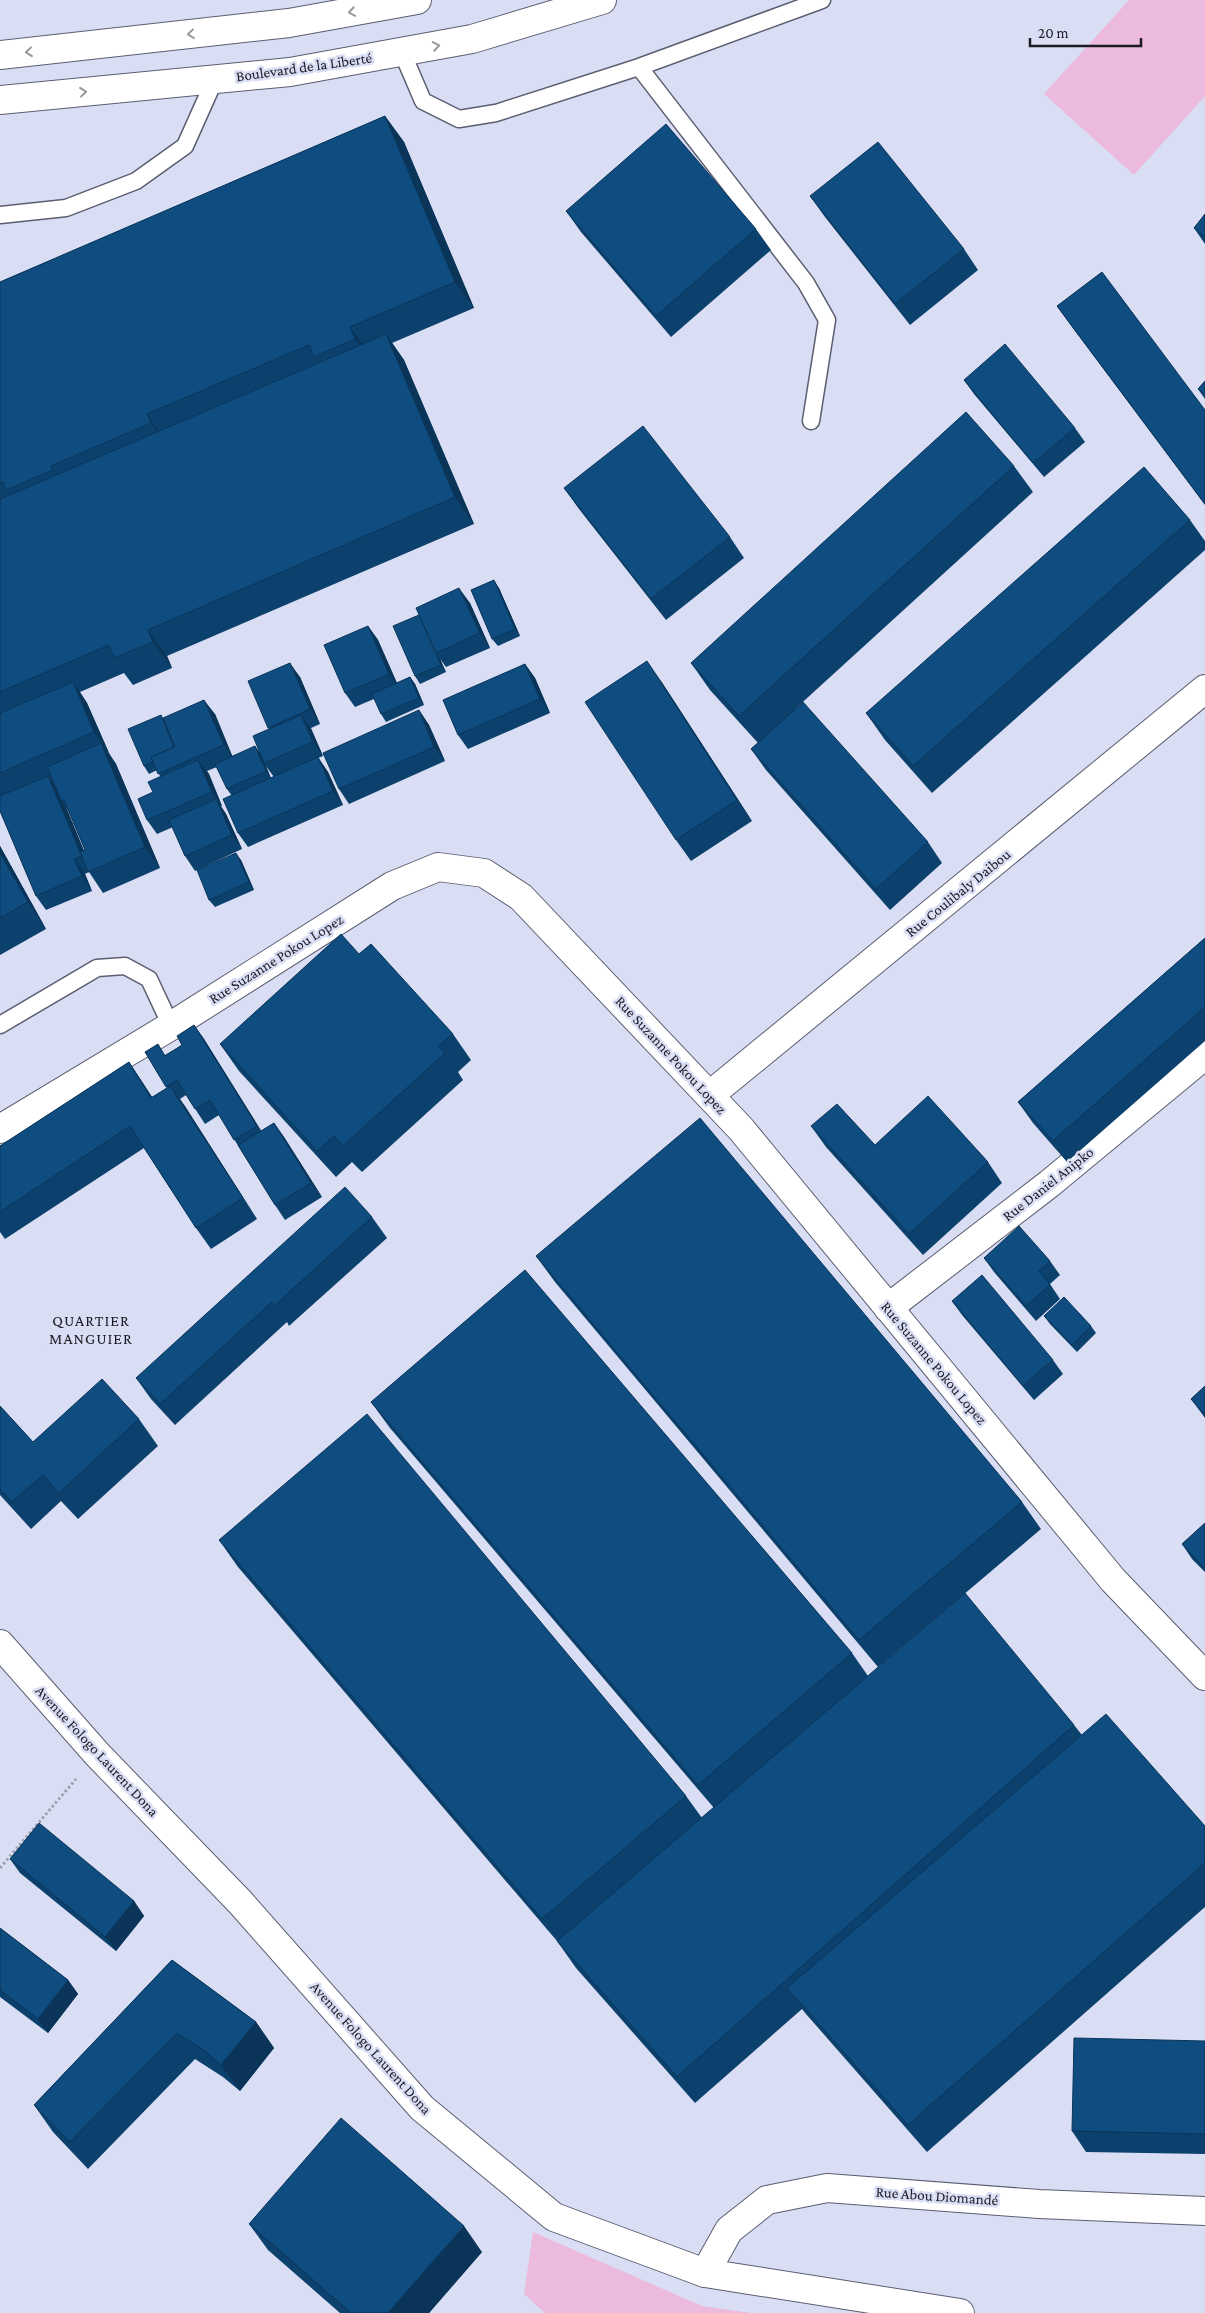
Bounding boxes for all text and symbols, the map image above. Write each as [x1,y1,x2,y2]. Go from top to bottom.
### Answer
one-way arrow [347,6,356,16]
scale bar [1030,15,1141,47]
text: 20 m [1038,25,1069,41]
one-way arrow [187,28,195,39]
one-way arrow [432,41,440,51]
one-way arrow [25,46,33,57]
street label: Boulevard de la Liberté [235,49,373,84]
one-way arrow [80,87,88,98]
street label: Rue Coulibaly Daibou [903,846,1014,941]
street label: Rue Suzanne Pokou Lopez [206,911,346,1008]
street label: Rue Suzanne Pokou Lopez [612,993,730,1118]
street label: Rue Daniel Anipko [999,1144,1097,1225]
street label: Rue Suzanne Pokou Lopez [877,1299,990,1428]
district label: QUARTIER MANGUIER [49,1312,133,1347]
street label: Avenue Fologo Laurent Dona [32,1682,162,1820]
street label: Avenue Fologo Laurent Dona [307,1979,435,2118]
street label: Rue Abou Diomandé [875,2184,999,2208]

